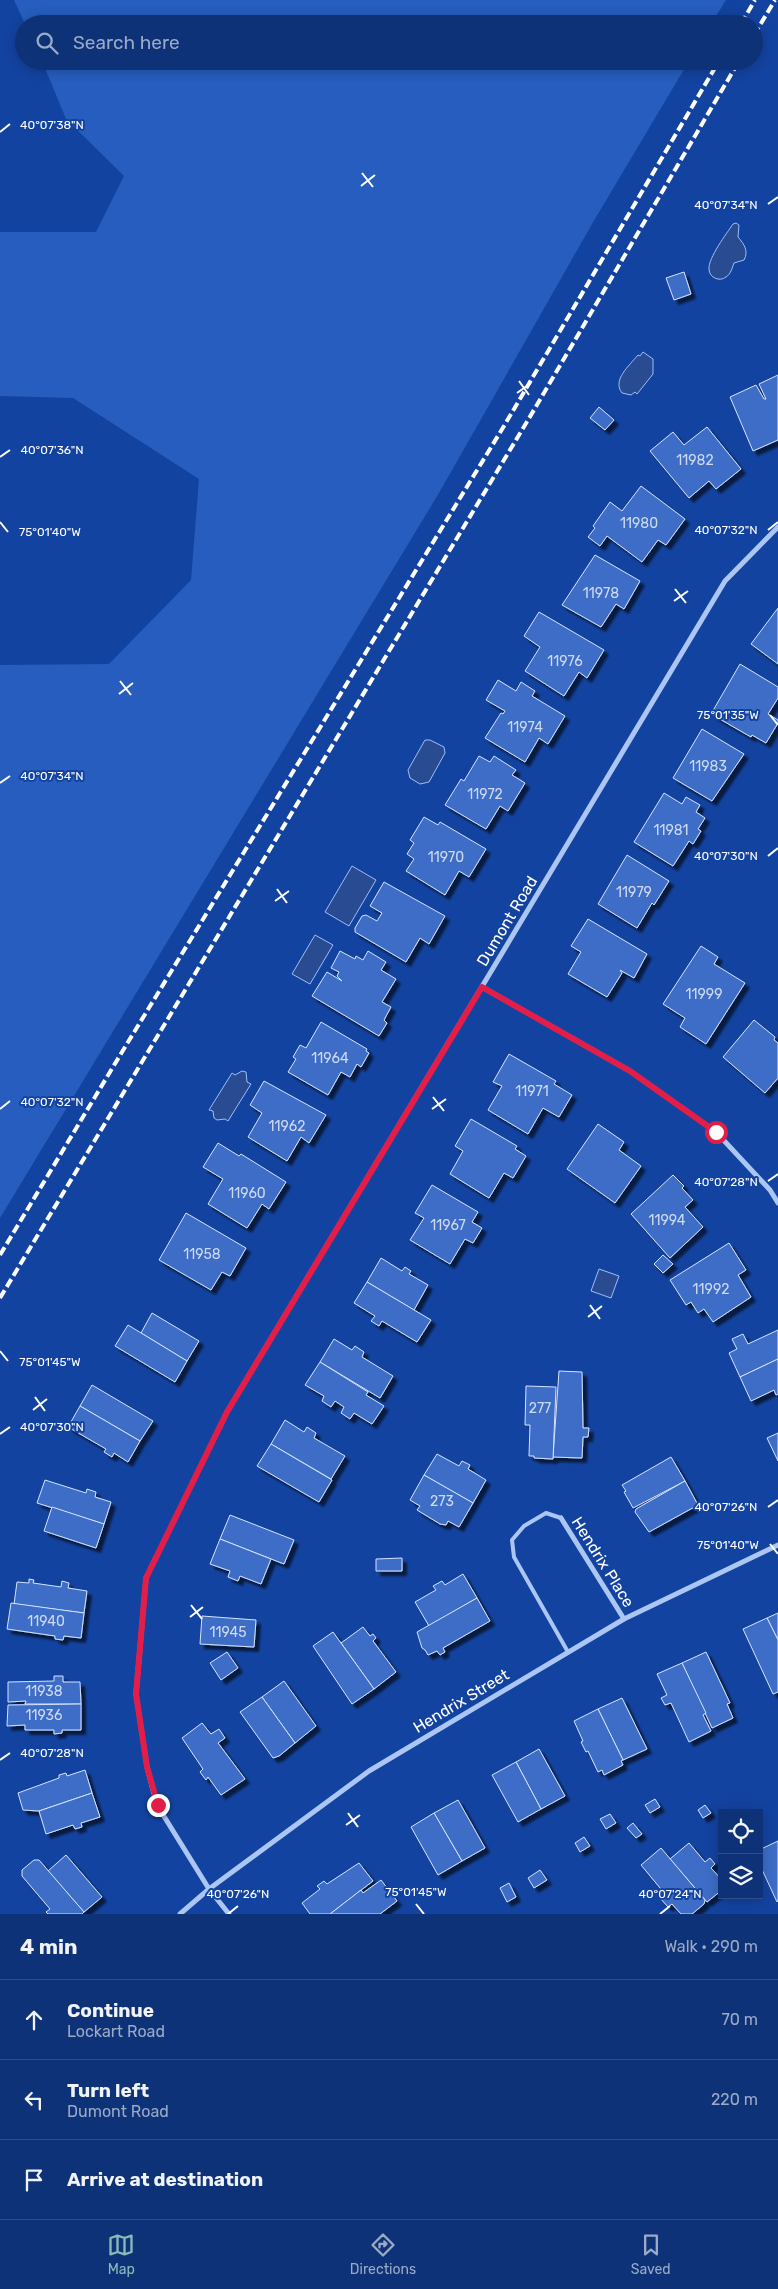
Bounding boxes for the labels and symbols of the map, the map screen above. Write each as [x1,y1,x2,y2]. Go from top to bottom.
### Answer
text: 40°07'38"N [20,118,84,132]
text: 40°07'34"N [694,198,758,212]
text: 40°07'36"N [21,443,83,457]
house number: 11982 [676,452,714,469]
house number: 11980 [620,515,658,532]
text: 40°07'32"N [694,523,758,537]
text: 75°01'40"W [19,525,81,539]
house number: 11978 [583,585,619,602]
house number: 11976 [547,653,583,670]
text: 75°01'35"W [697,708,759,722]
house number: 11974 [507,719,543,736]
house number: 11983 [689,758,727,775]
text: 40°07'34"N [20,769,84,783]
house number: 11972 [467,786,503,803]
house number: 11981 [653,822,689,839]
house number: 11970 [428,849,464,866]
text: 40°07'30"N [694,849,758,863]
street label: Dumont Road [473,872,541,970]
house number: 11979 [616,884,652,901]
house number: 11999 [686,986,722,1003]
house number: 11964 [311,1050,349,1067]
house number: 11971 [515,1083,549,1100]
text: 40°07'32"N [20,1095,84,1109]
house number: 11962 [269,1118,305,1135]
route start [705,1121,728,1144]
text: 40°07'28"N [694,1175,758,1189]
house number: 11960 [228,1185,266,1202]
house number: 11994 [648,1212,686,1229]
house number: 11967 [430,1217,466,1234]
house number: 11958 [183,1246,221,1263]
house number: 11992 [693,1281,729,1298]
text: 75°01'45"W [19,1355,81,1369]
house number: 277 [529,1400,551,1417]
text: 40°07'30"N [20,1420,84,1434]
house number: 273 [430,1493,454,1510]
text: 40°07'26"N [695,1500,757,1514]
street label: Hendrix Place [568,1513,638,1611]
text: 75°01'40"W [697,1538,759,1552]
house number: 11940 [27,1613,65,1630]
house number: 11945 [209,1624,247,1641]
street label: Hendrix Street [410,1665,512,1737]
house number: 11938 [25,1683,63,1700]
house number: 11936 [26,1707,62,1724]
text: 40°07'28"N [20,1746,84,1760]
route end [147,1794,170,1817]
text: 75°01'45"W [385,1885,447,1899]
text: 40°07'26"N [207,1887,269,1901]
text: 40°07'24"N [638,1887,702,1901]

